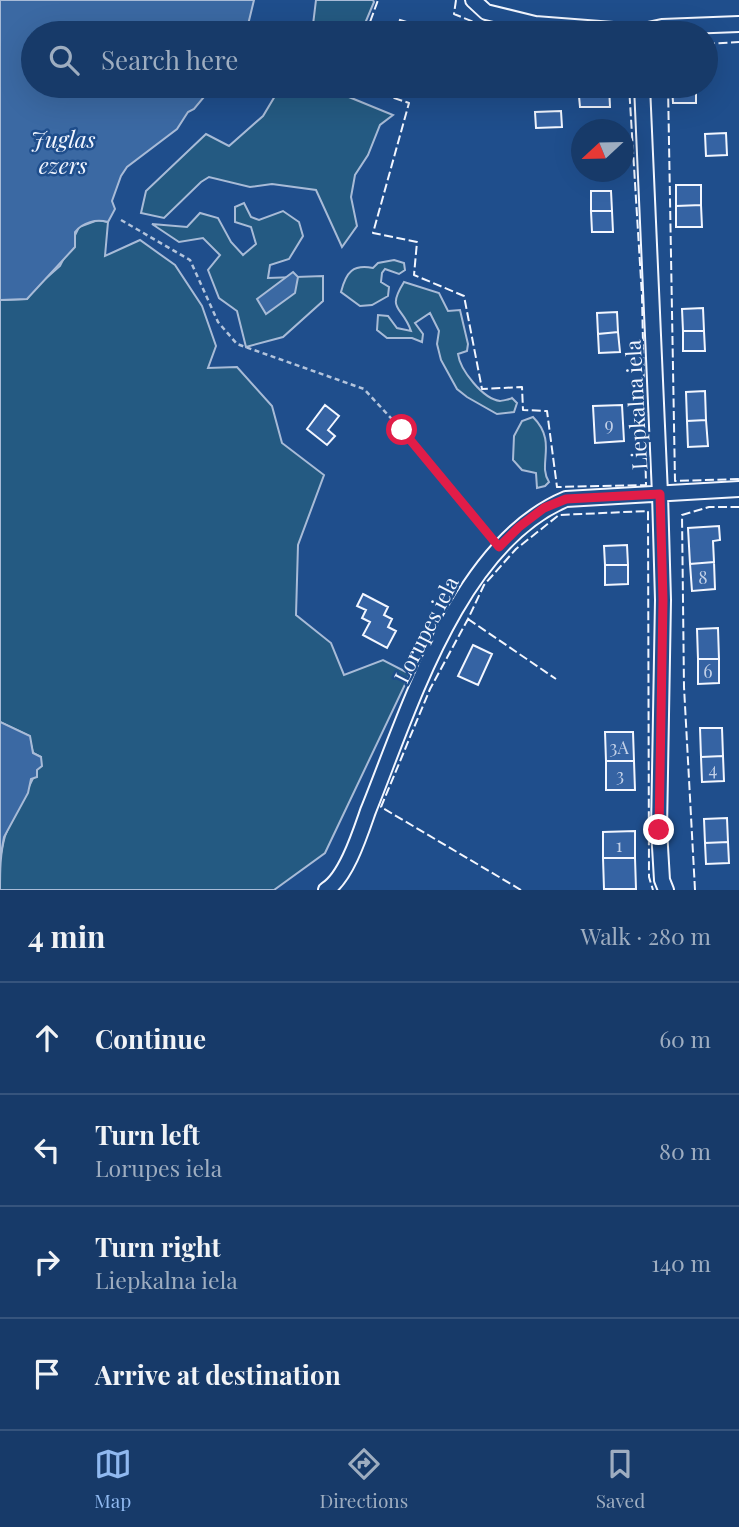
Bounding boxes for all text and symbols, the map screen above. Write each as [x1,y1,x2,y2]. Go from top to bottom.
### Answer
search box [21,21,718,98]
icon: search [45,41,83,79]
text: Search here [101,42,238,77]
north arrow [571,119,634,182]
water label: Juglas ezers [30,123,96,180]
street label: Liepkalna iela [618,339,652,471]
house number: 9 [604,412,614,436]
route start [386,414,417,445]
house number: 8 [698,565,708,589]
street label: Lorupes iela [386,570,464,687]
house number: 6 [703,659,713,683]
house number: 3A [609,735,629,759]
house number: 4 [709,757,718,781]
house number: 3 [616,763,624,787]
route end [643,814,674,845]
house number: 1 [616,833,623,857]
text: 4 min [28,916,106,956]
text: Walk · 280 m [580,920,711,951]
icon: ahead [28,1019,66,1057]
text: Continue [95,1021,206,1056]
text: 60 m [659,1023,711,1054]
text: Turn left [95,1117,200,1152]
icon: left [28,1131,66,1169]
text: 80 m [659,1135,711,1166]
text: Lorupes iela [95,1152,222,1183]
text: Turn right [95,1229,221,1264]
icon: right [28,1243,66,1281]
text: 140 m [651,1247,711,1278]
text: Liepkalna iela [95,1264,238,1295]
icon: arrive [28,1355,66,1393]
text: Arrive at destination [95,1357,341,1392]
tab: Map [94,1445,132,1513]
tab: Directions [319,1445,408,1513]
tab: Saved [596,1445,645,1513]

